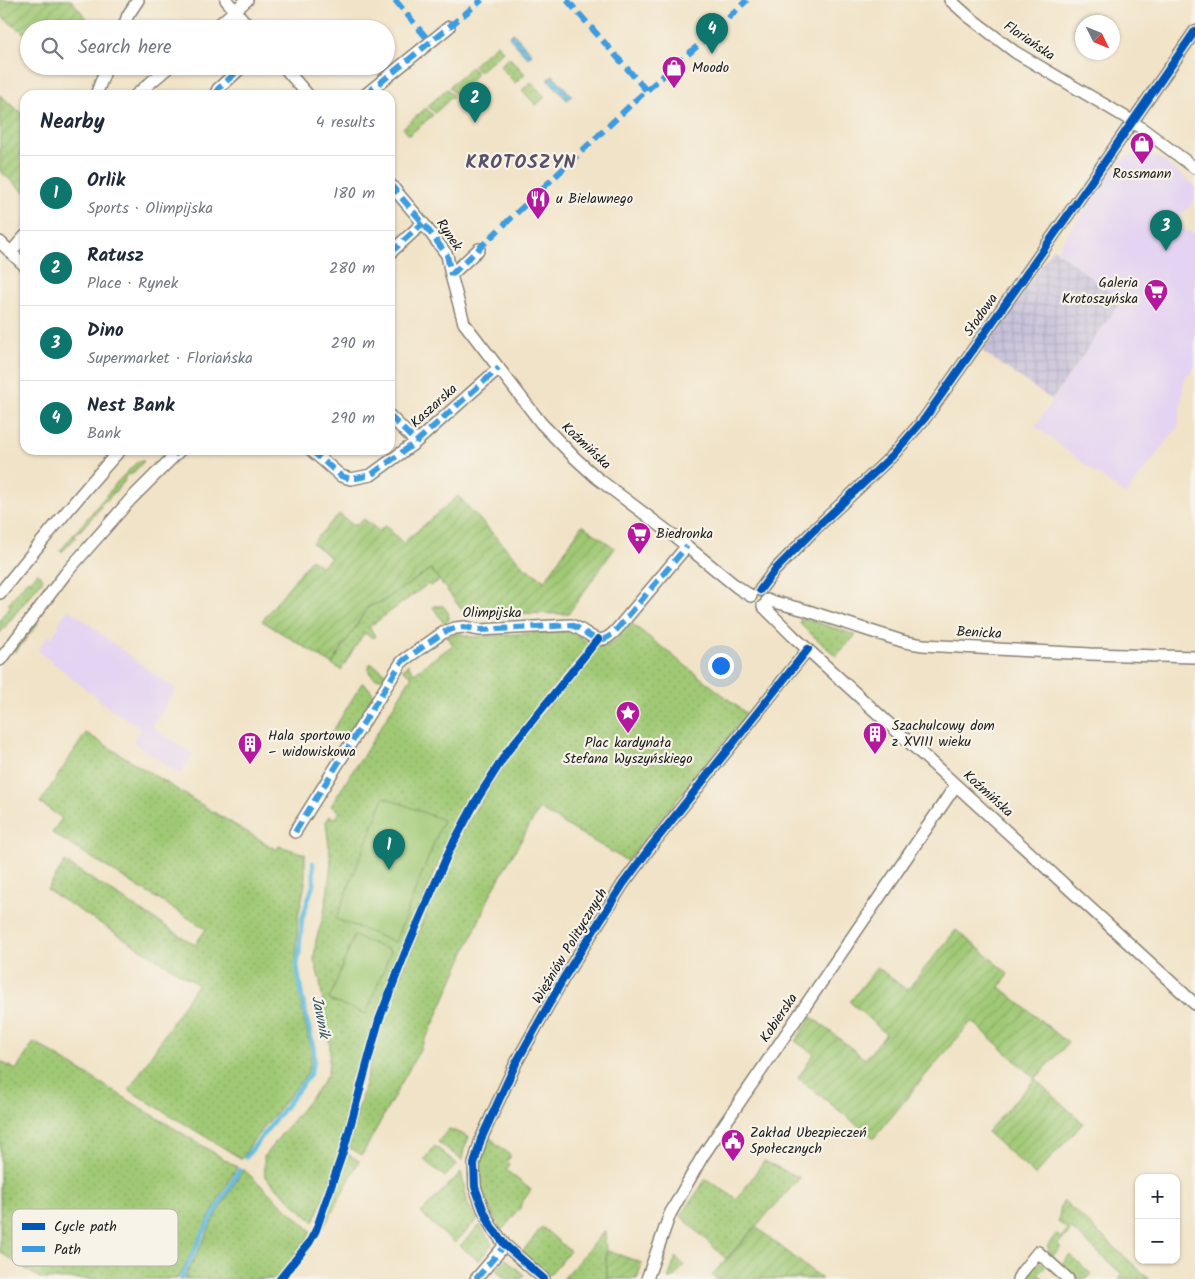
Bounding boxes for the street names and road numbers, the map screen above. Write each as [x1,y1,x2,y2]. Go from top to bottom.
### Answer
street label: Floriańska [999,16,1059,66]
street label: Rynek [430,214,468,256]
street label: Słodowa [958,289,1004,341]
street label: Kaszarska [405,379,463,433]
street label: Koźmińska [556,417,616,475]
street label: Olimpijska [462,602,522,624]
street label: Benicka [956,621,1002,645]
street label: Koźmińska [958,765,1018,823]
street label: Więźniów Politycznych [527,884,613,1008]
street label: Kobierska [754,989,804,1047]

